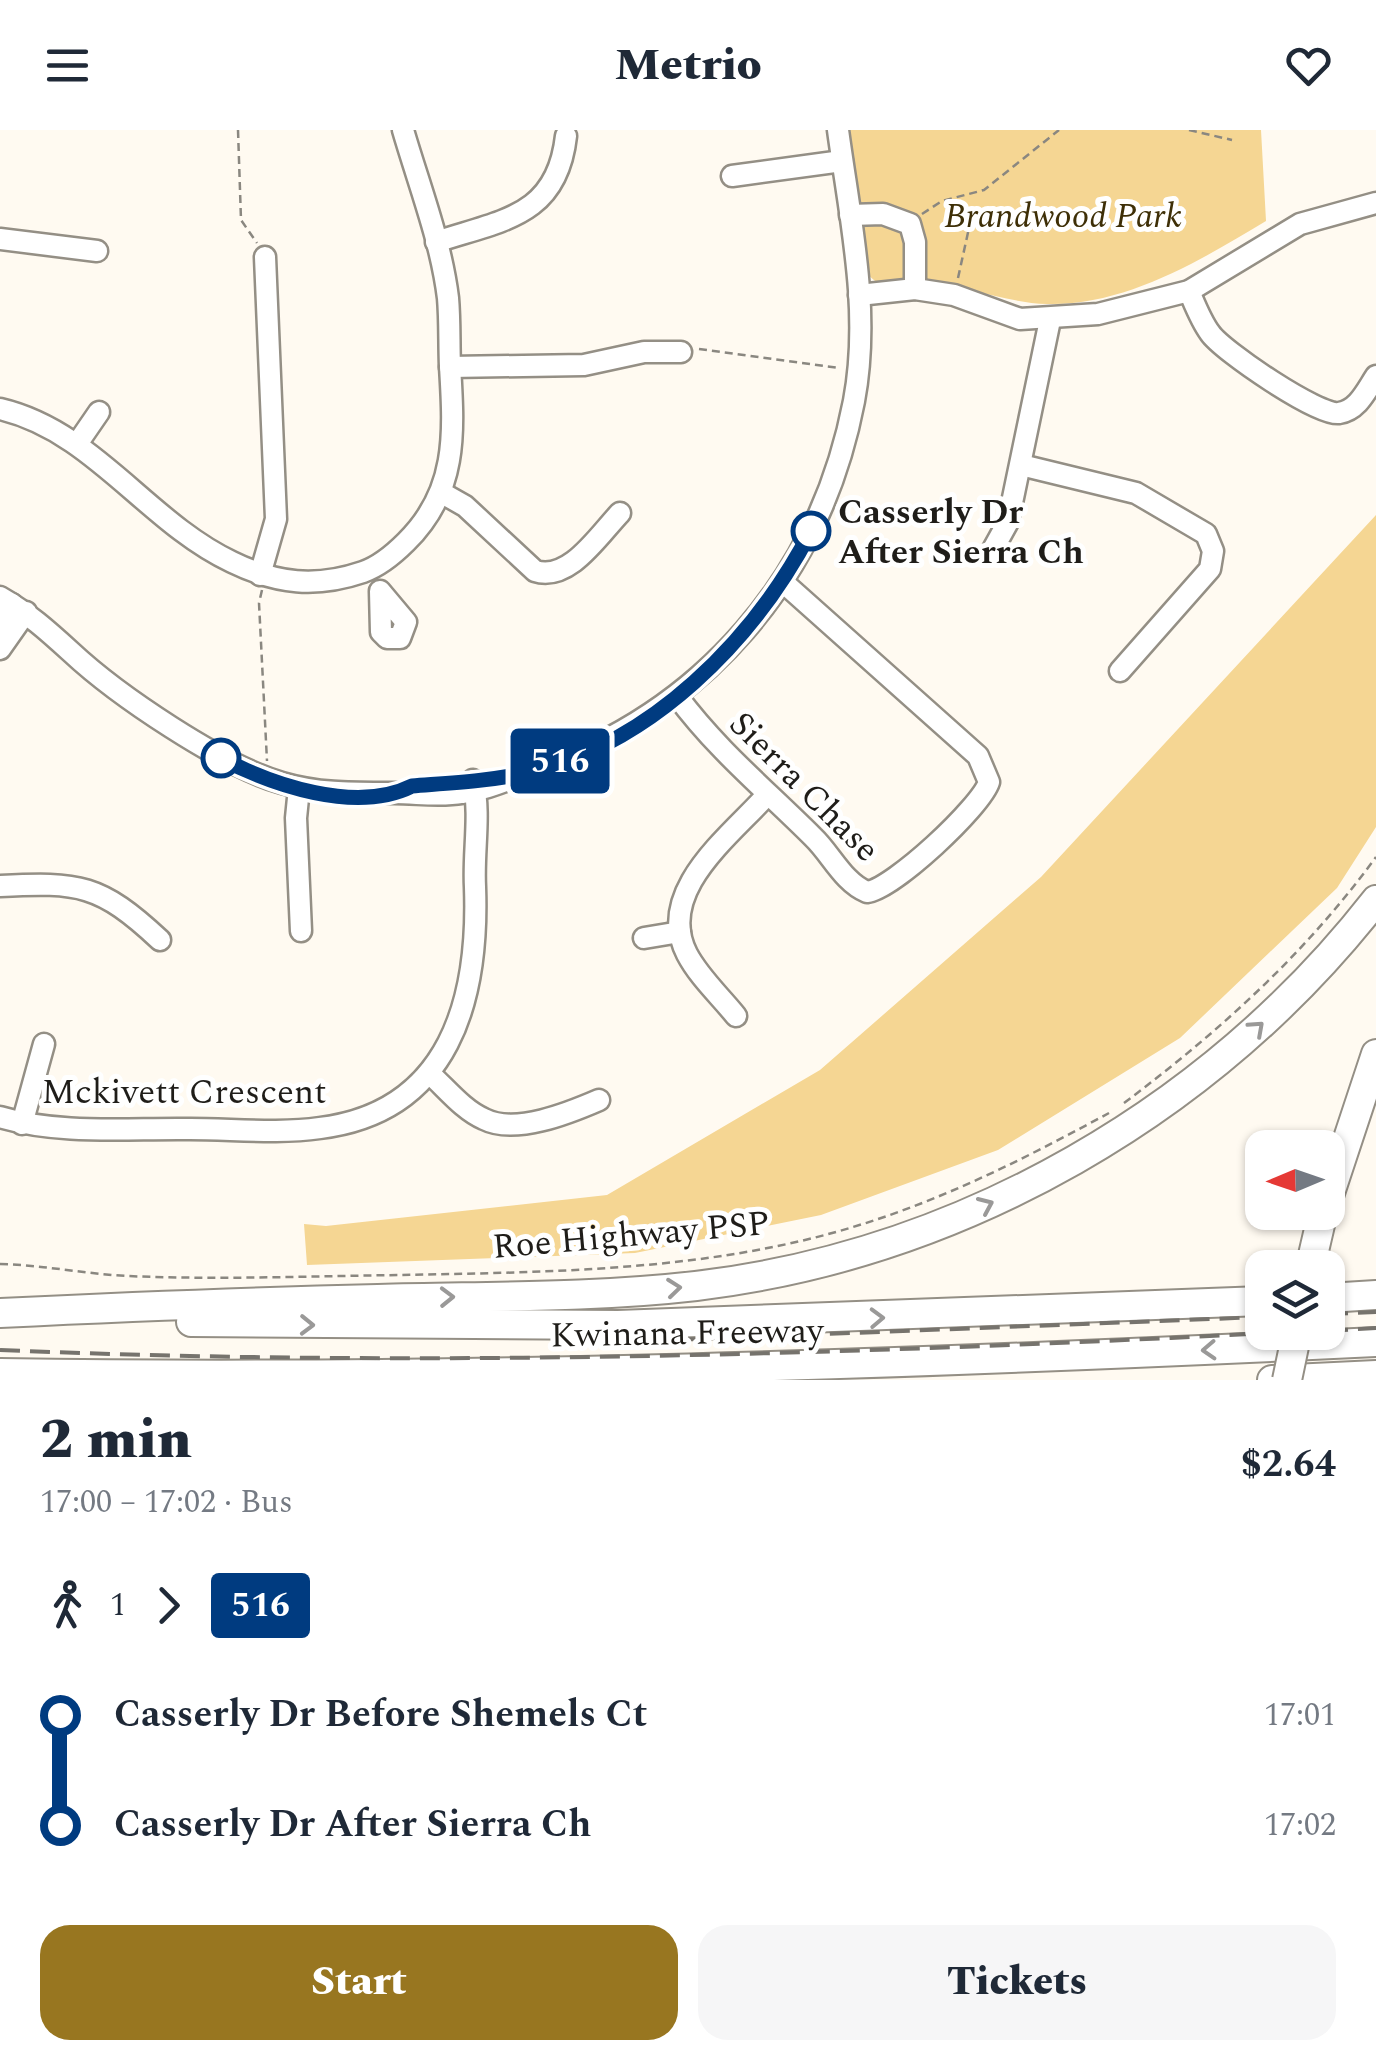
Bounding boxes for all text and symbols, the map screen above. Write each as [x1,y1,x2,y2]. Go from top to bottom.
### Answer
text: Metrio [614,31,762,100]
icon: menu [40,38,95,93]
icon: heart [1281,38,1336,93]
park label: Brandwood Park [944,190,1182,243]
place label: Casserly Dr After Sierra Ch [838,486,1084,579]
marker: Casserly Dr After Sierra Ch [792,512,830,550]
street label: Sierra Chase [716,699,892,875]
line badge: 516 [502,728,618,794]
text: 516 [531,735,589,788]
unlabelled marker [202,739,240,777]
one-way arrow [1245,1022,1264,1040]
street label: Mckivett Crescent [41,1066,327,1119]
north arrow [1245,1130,1345,1230]
map controls [1245,1130,1345,1350]
street label: Roe Highway PSP [490,1197,772,1274]
one-way arrow [976,1197,994,1217]
button: layers [1245,1250,1345,1350]
one-way arrow [666,1278,682,1299]
one-way arrow [440,1286,456,1307]
street label: Kwinana Freeway [550,1305,825,1362]
one-way arrow [870,1308,886,1329]
one-way arrow [300,1314,316,1335]
one-way arrow [1200,1339,1216,1360]
text: 2 min [40,1399,192,1482]
text: $2.64 [1241,1436,1336,1494]
text: 17:00 – 17:02 · Bus [40,1478,293,1527]
icon: walk [40,1578,95,1633]
icon: forward [141,1578,196,1633]
text: 516 [231,1579,290,1632]
text: 1 [110,1581,126,1630]
text: Casserly Dr Before Shemels Ct [114,1686,647,1744]
text: 17:01 [1264,1691,1336,1740]
text: Casserly Dr After Sierra Ch [114,1796,591,1854]
text: 17:02 [1264,1801,1336,1850]
button: Start [40,1925,678,2040]
button: Tickets [698,1925,1336,2040]

